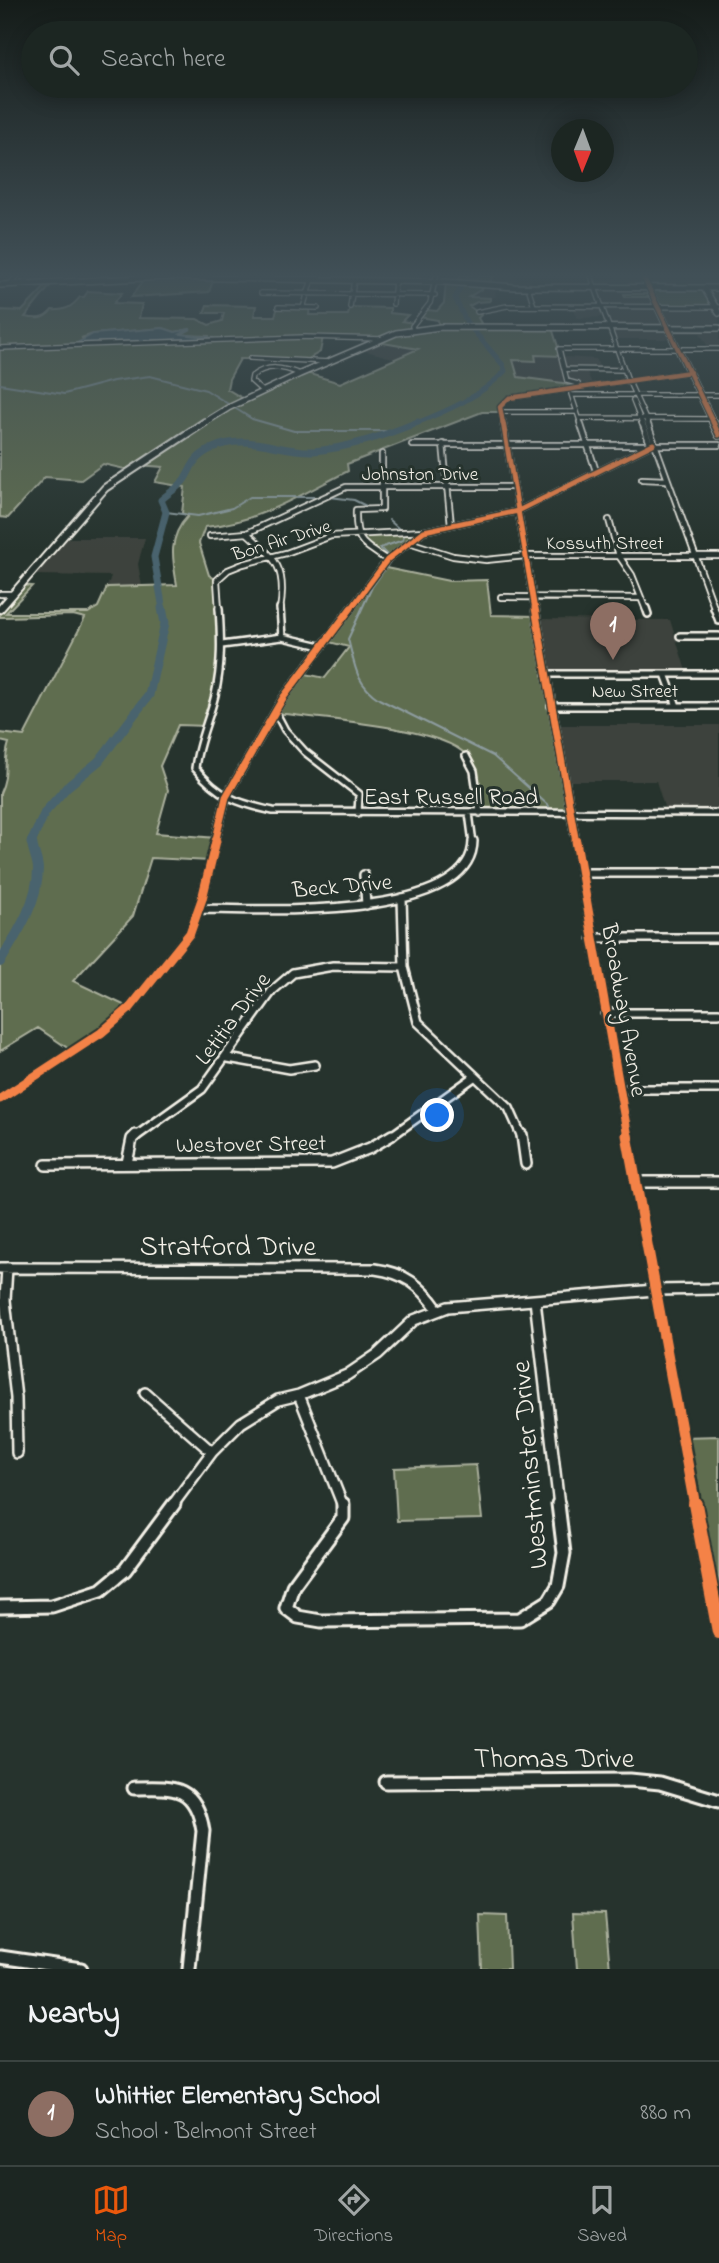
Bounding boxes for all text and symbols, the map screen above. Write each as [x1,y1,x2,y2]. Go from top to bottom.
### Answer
search box [21,21,698,98]
icon: search [45,41,83,79]
text: Search here [101,41,226,79]
north arrow [551,119,614,182]
street label: Johnston Drive [362,462,479,489]
street label: Bon Air Drive [228,513,335,570]
street label: Kossuth Street [546,531,664,558]
pin: 1 [590,602,636,660]
street label: New Street [592,679,679,706]
street label: East Russell Road [364,782,538,815]
street label: Beck Drive [290,867,394,908]
street label: Broadway Avenue [589,921,654,1100]
street label: Letitia Drive [188,966,280,1073]
your location [420,1098,454,1132]
street label: Westover Street [176,1128,327,1163]
street label: Stratford Drive [140,1228,317,1269]
street label: Westminster Drive [502,1358,561,1570]
street label: Thomas Drive [474,1740,635,1781]
text: Nearby [28,1993,120,2037]
text: Whittier Elementary School [95,2078,380,2116]
text: 1 [47,2097,55,2130]
text: 880 m [640,2097,691,2130]
text: School · Belmont Street [95,2116,317,2149]
tab: Map [92,2181,130,2250]
tab: Directions [314,2181,393,2250]
tab: Saved [577,2181,627,2250]

